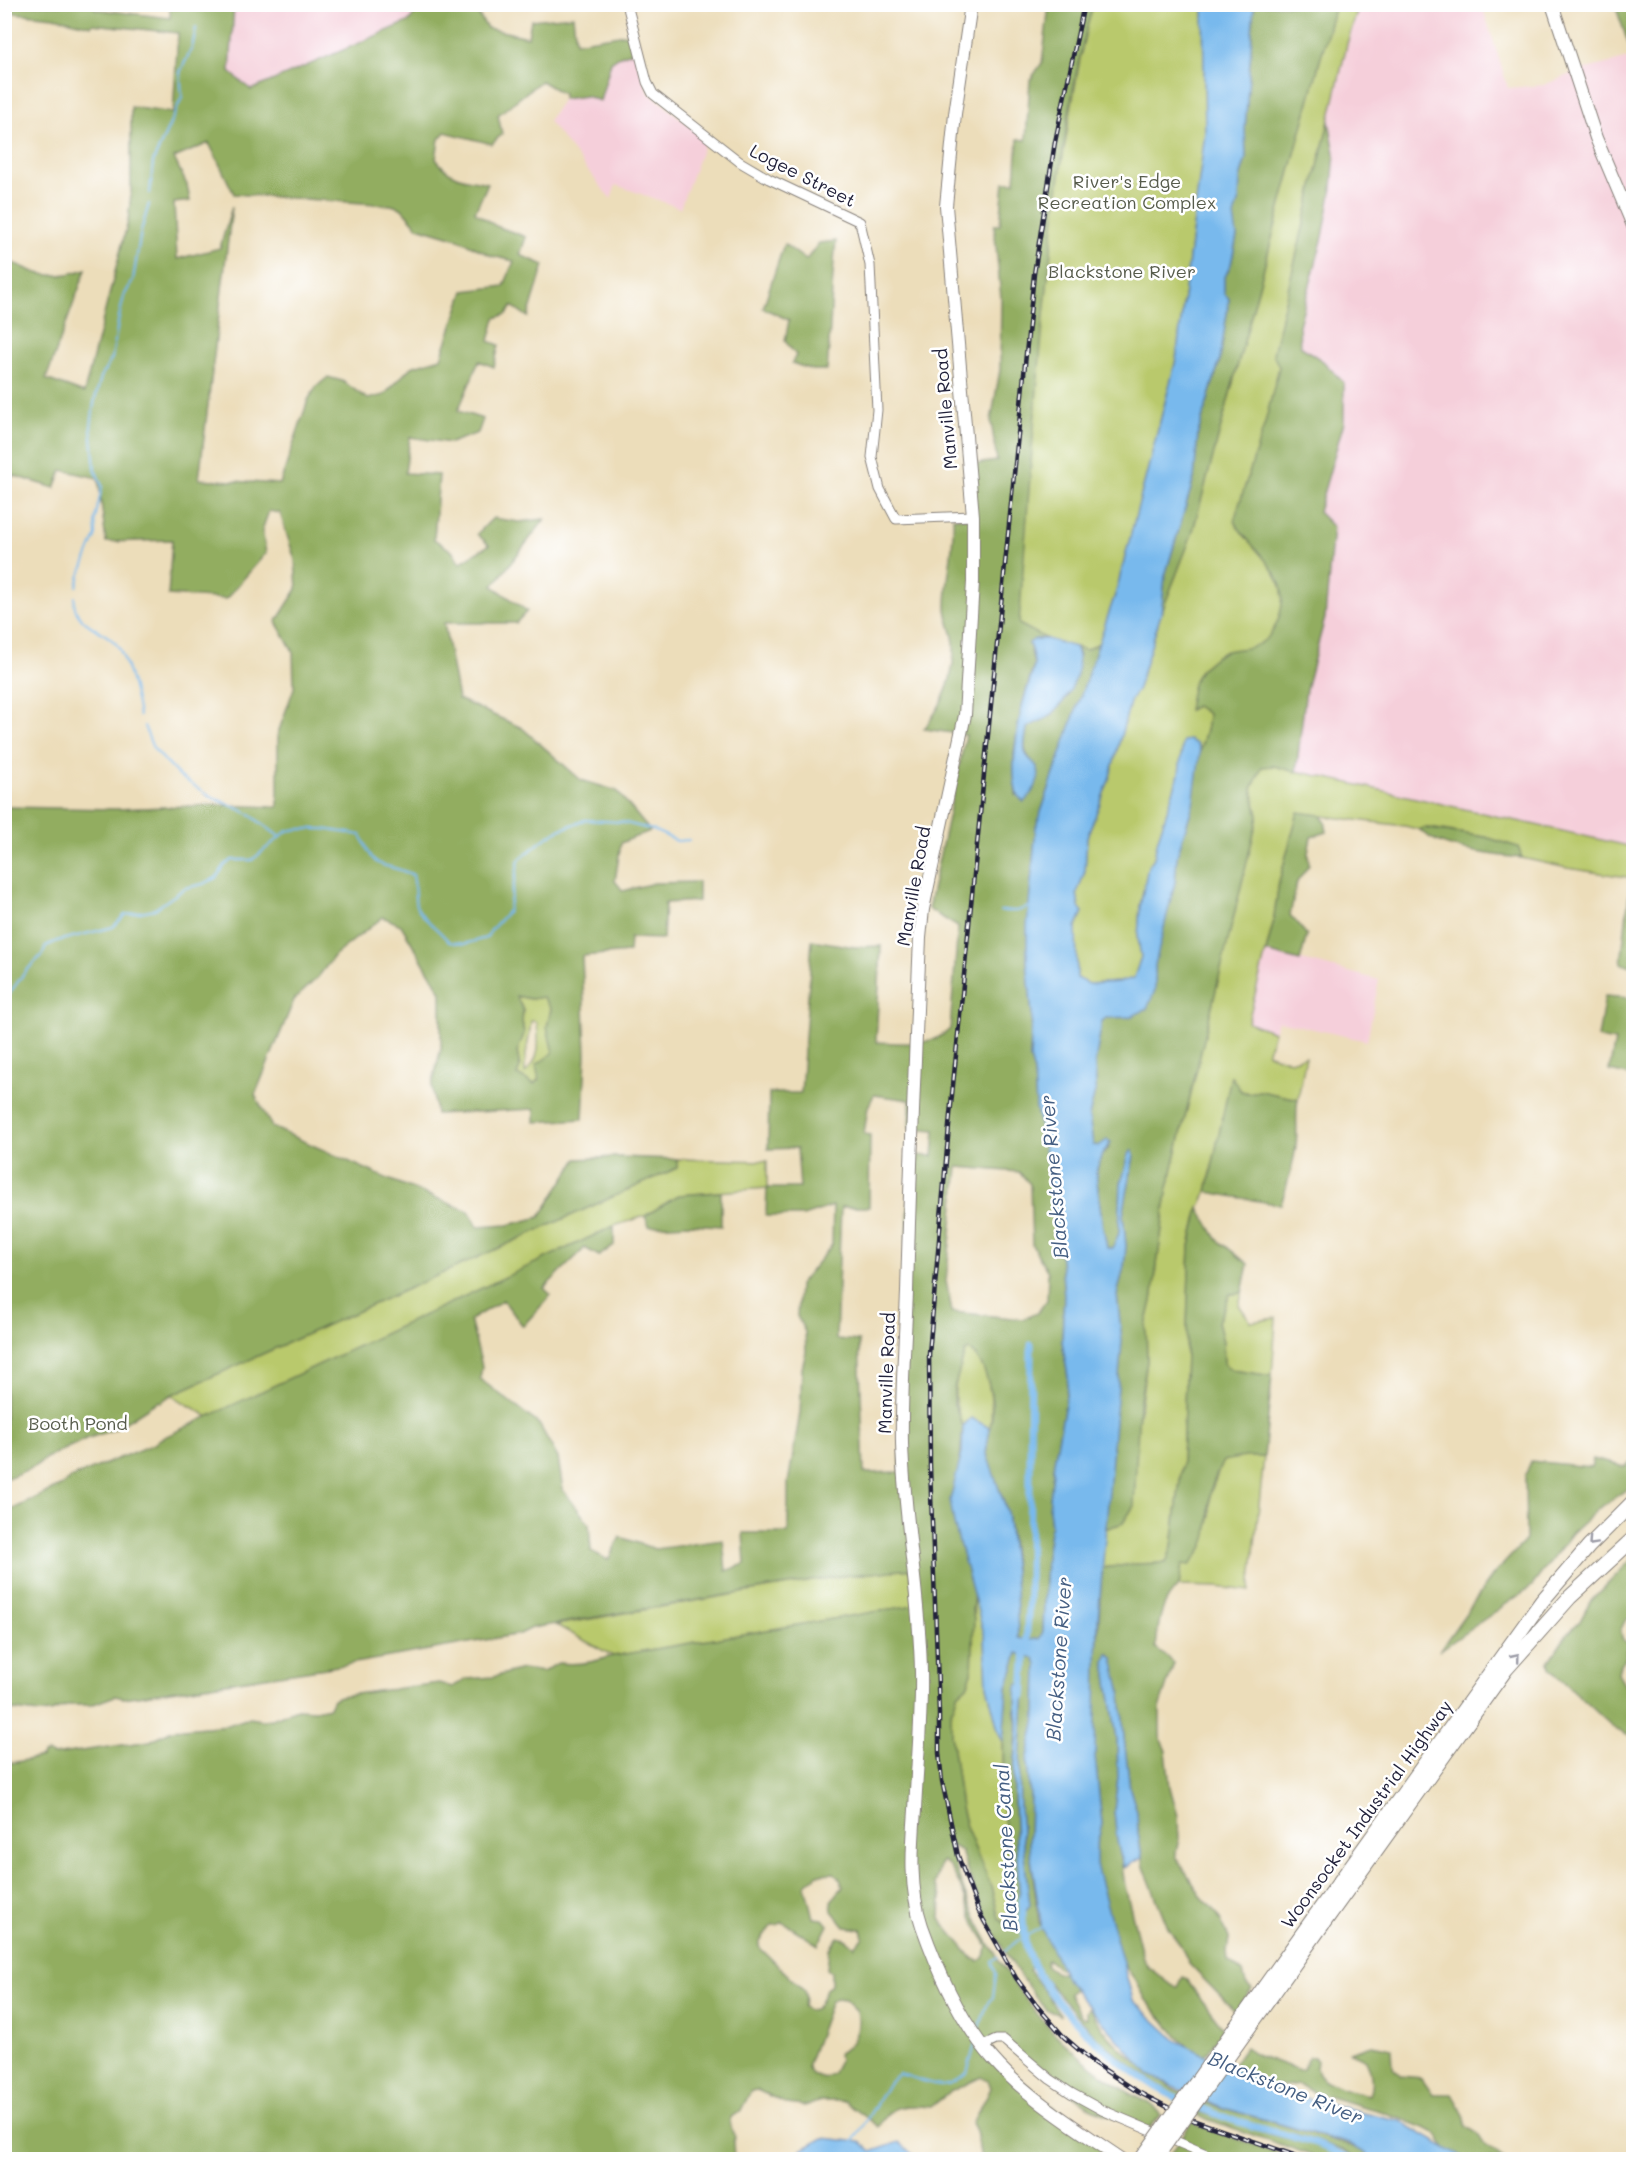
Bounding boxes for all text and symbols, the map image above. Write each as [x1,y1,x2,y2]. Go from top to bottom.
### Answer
street label: Logee Street [746,138,860,212]
park label: River's Edge Recreation Complex [1038,169,1216,214]
park label: Blackstone River [1048,259,1196,283]
street label: Manville Road [928,348,962,470]
street label: Manville Road [891,824,935,948]
water label: Blackstone River [1033,1094,1073,1260]
street label: Manville Road [872,1312,900,1434]
park label: Booth Pond [28,1411,128,1435]
one-way arrow [1588,1536,1599,1546]
water label: Blackstone River [1039,1576,1077,1742]
one-way arrow [1509,1653,1520,1664]
street label: Woonsocket Industrial Highway [1275,1695,1457,1933]
water label: Blackstone Canal [988,1764,1022,1932]
water label: Blackstone River [1205,2044,1367,2130]

